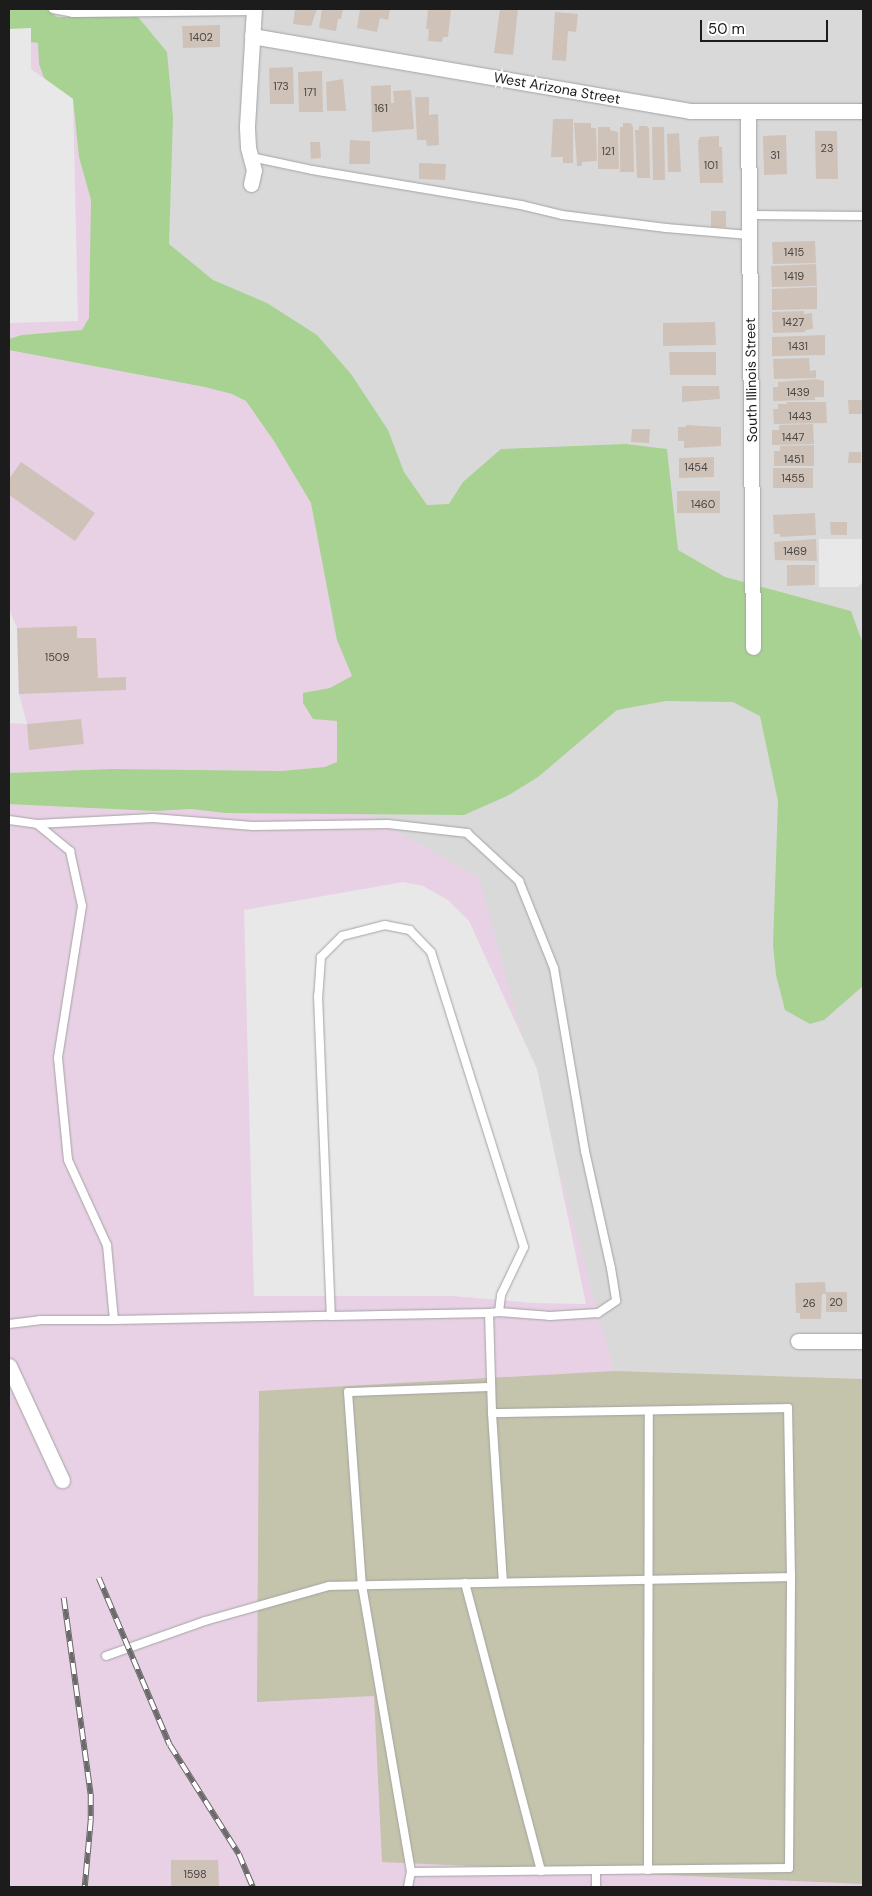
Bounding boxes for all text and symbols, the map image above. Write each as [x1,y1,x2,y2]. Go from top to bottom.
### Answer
scale bar [702,10,830,42]
text: 50 m [708,19,745,39]
house number: 1402 [189,30,213,44]
street label: West Arizona Street [492,69,622,107]
house number: 173 [273,79,289,93]
house number: 171 [304,85,316,99]
house number: 161 [374,101,388,115]
house number: 23 [821,141,833,155]
house number: 121 [601,144,615,158]
house number: 31 [770,148,780,162]
house number: 101 [704,158,718,172]
house number: 1415 [784,245,804,259]
house number: 1419 [784,269,804,283]
house number: 1427 [782,315,804,329]
street label: South Illinois Street [742,318,760,442]
house number: 1431 [788,339,808,353]
house number: 1439 [786,385,810,399]
house number: 1443 [788,409,812,423]
house number: 1447 [782,430,804,444]
house number: 1451 [784,452,804,466]
house number: 1454 [684,460,708,474]
house number: 1455 [781,471,805,485]
house number: 1460 [691,497,715,511]
house number: 1469 [783,544,807,558]
house number: 1509 [45,650,69,664]
house number: 20 [829,1295,843,1309]
house number: 26 [802,1296,816,1310]
house number: 1598 [183,1867,207,1881]

